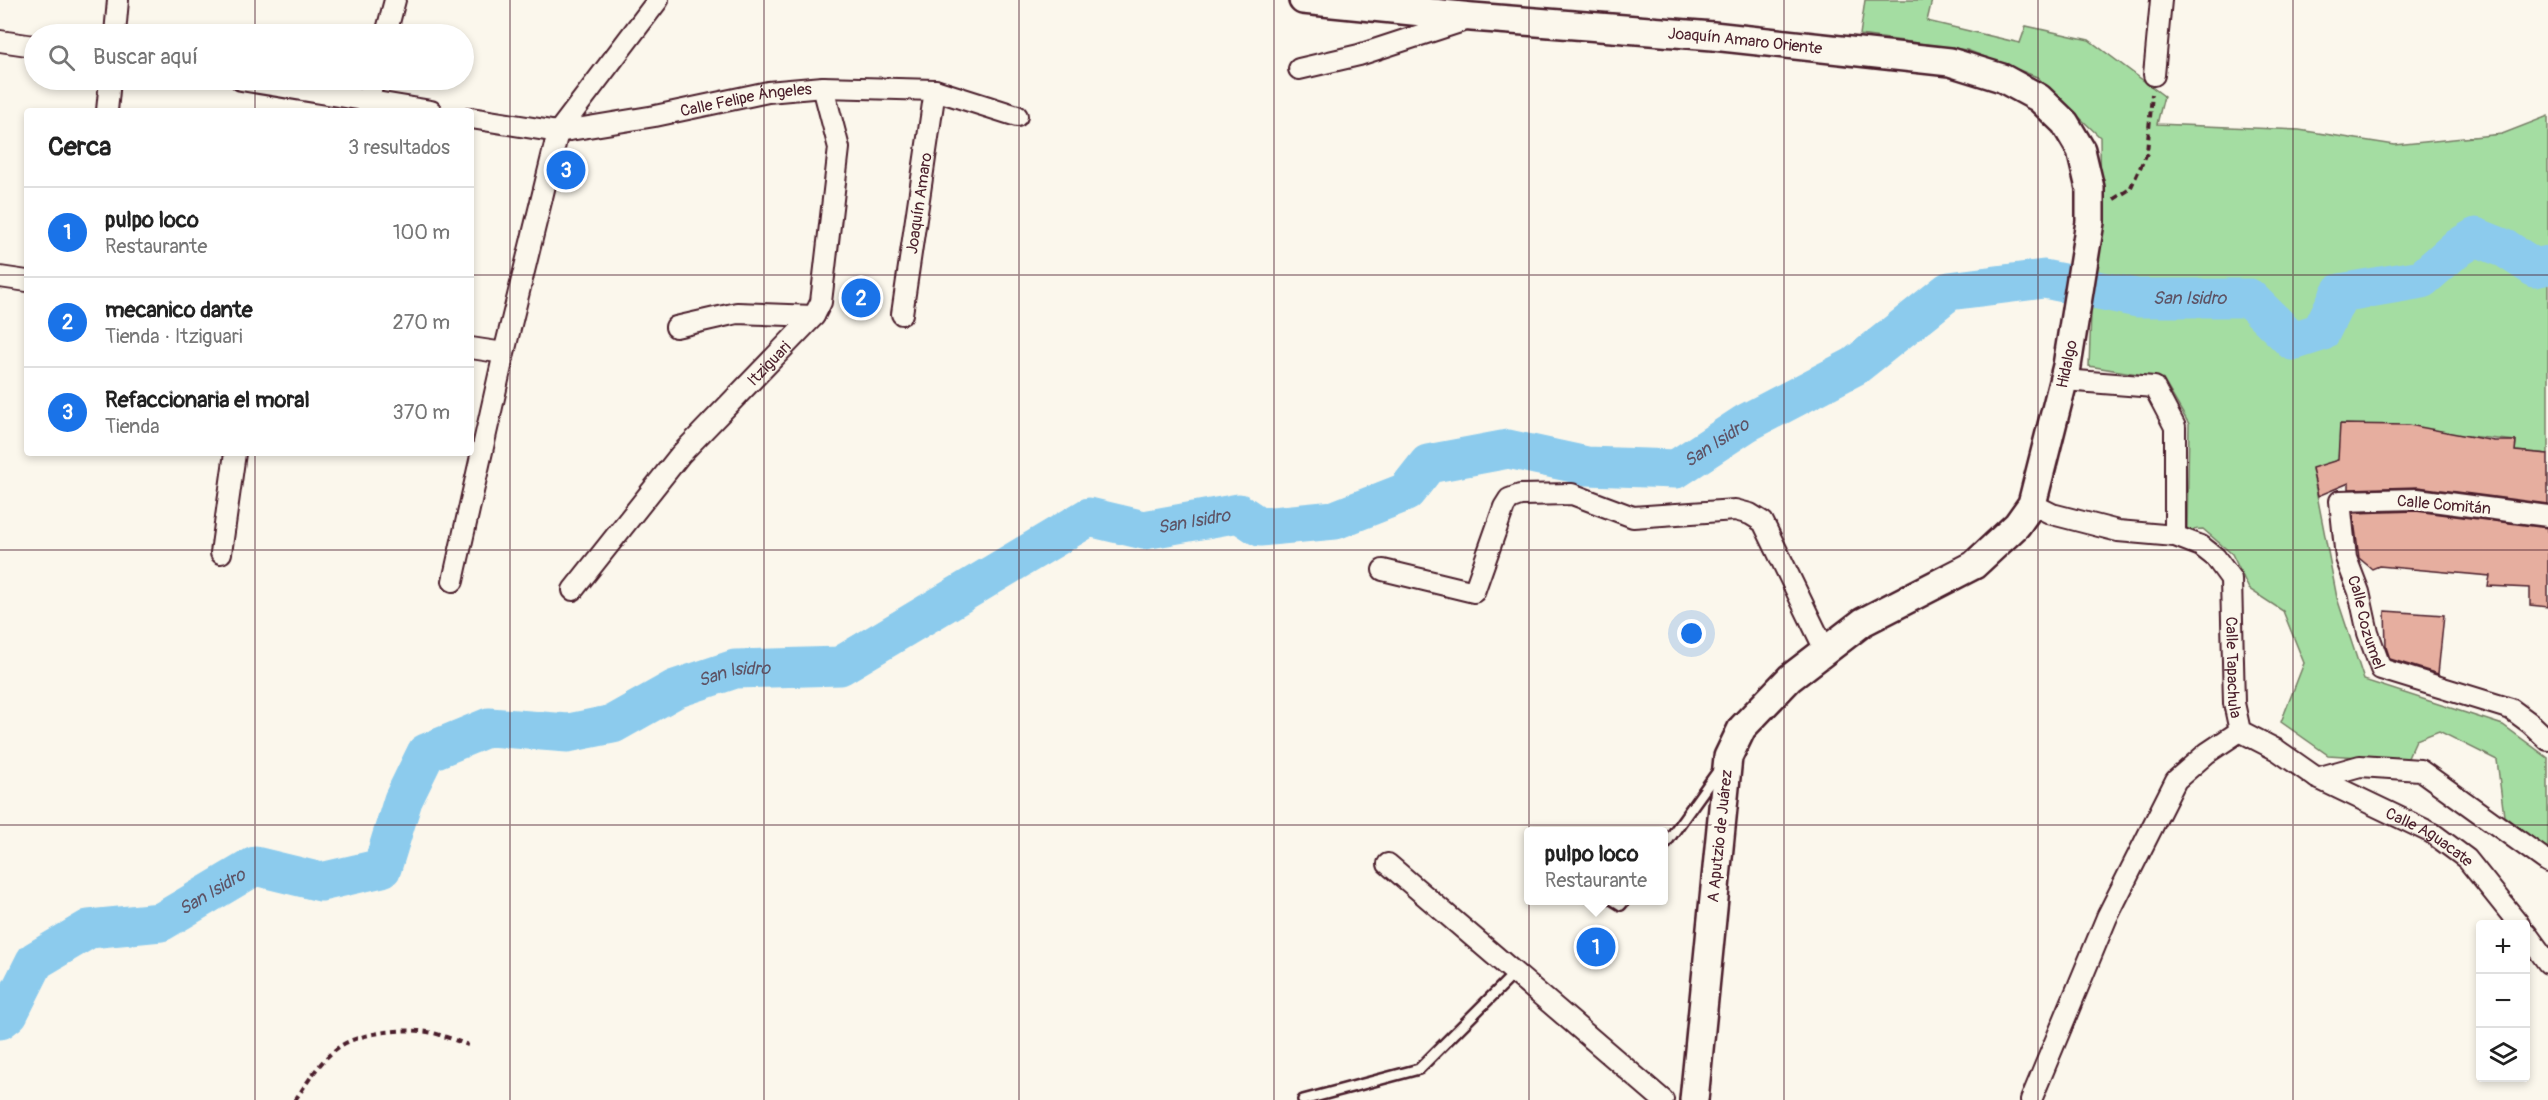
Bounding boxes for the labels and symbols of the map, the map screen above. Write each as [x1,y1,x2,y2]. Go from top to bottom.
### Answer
street label: Joaquín Amaro Oriente [1667,23,1823,59]
street label: Calle Felipe Ángeles [678,79,813,121]
pin: 3 [546,148,586,192]
street label: Joaquín Amaro [902,151,937,255]
pin: 2 [842,276,880,320]
water label: San Isidro [2153,287,2228,310]
street label: Itziguari [743,337,796,390]
street label: Hidalgo [2052,338,2082,390]
water label: San Isidro [1680,412,1755,473]
street label: Calle Comitán [2396,491,2492,519]
water label: San Isidro [1156,504,1233,539]
street label: Calle Cozumel [2343,573,2389,672]
street label: Calle Tapachula [2221,616,2246,720]
your location [1677,619,1706,648]
water label: San Isidro [695,657,772,693]
street label: A Aputzio de Juárez [1703,769,1737,904]
street label: Calle Aguacate [2382,803,2478,871]
water label: San Isidro [175,863,251,921]
pin: 1 [1576,924,1616,970]

